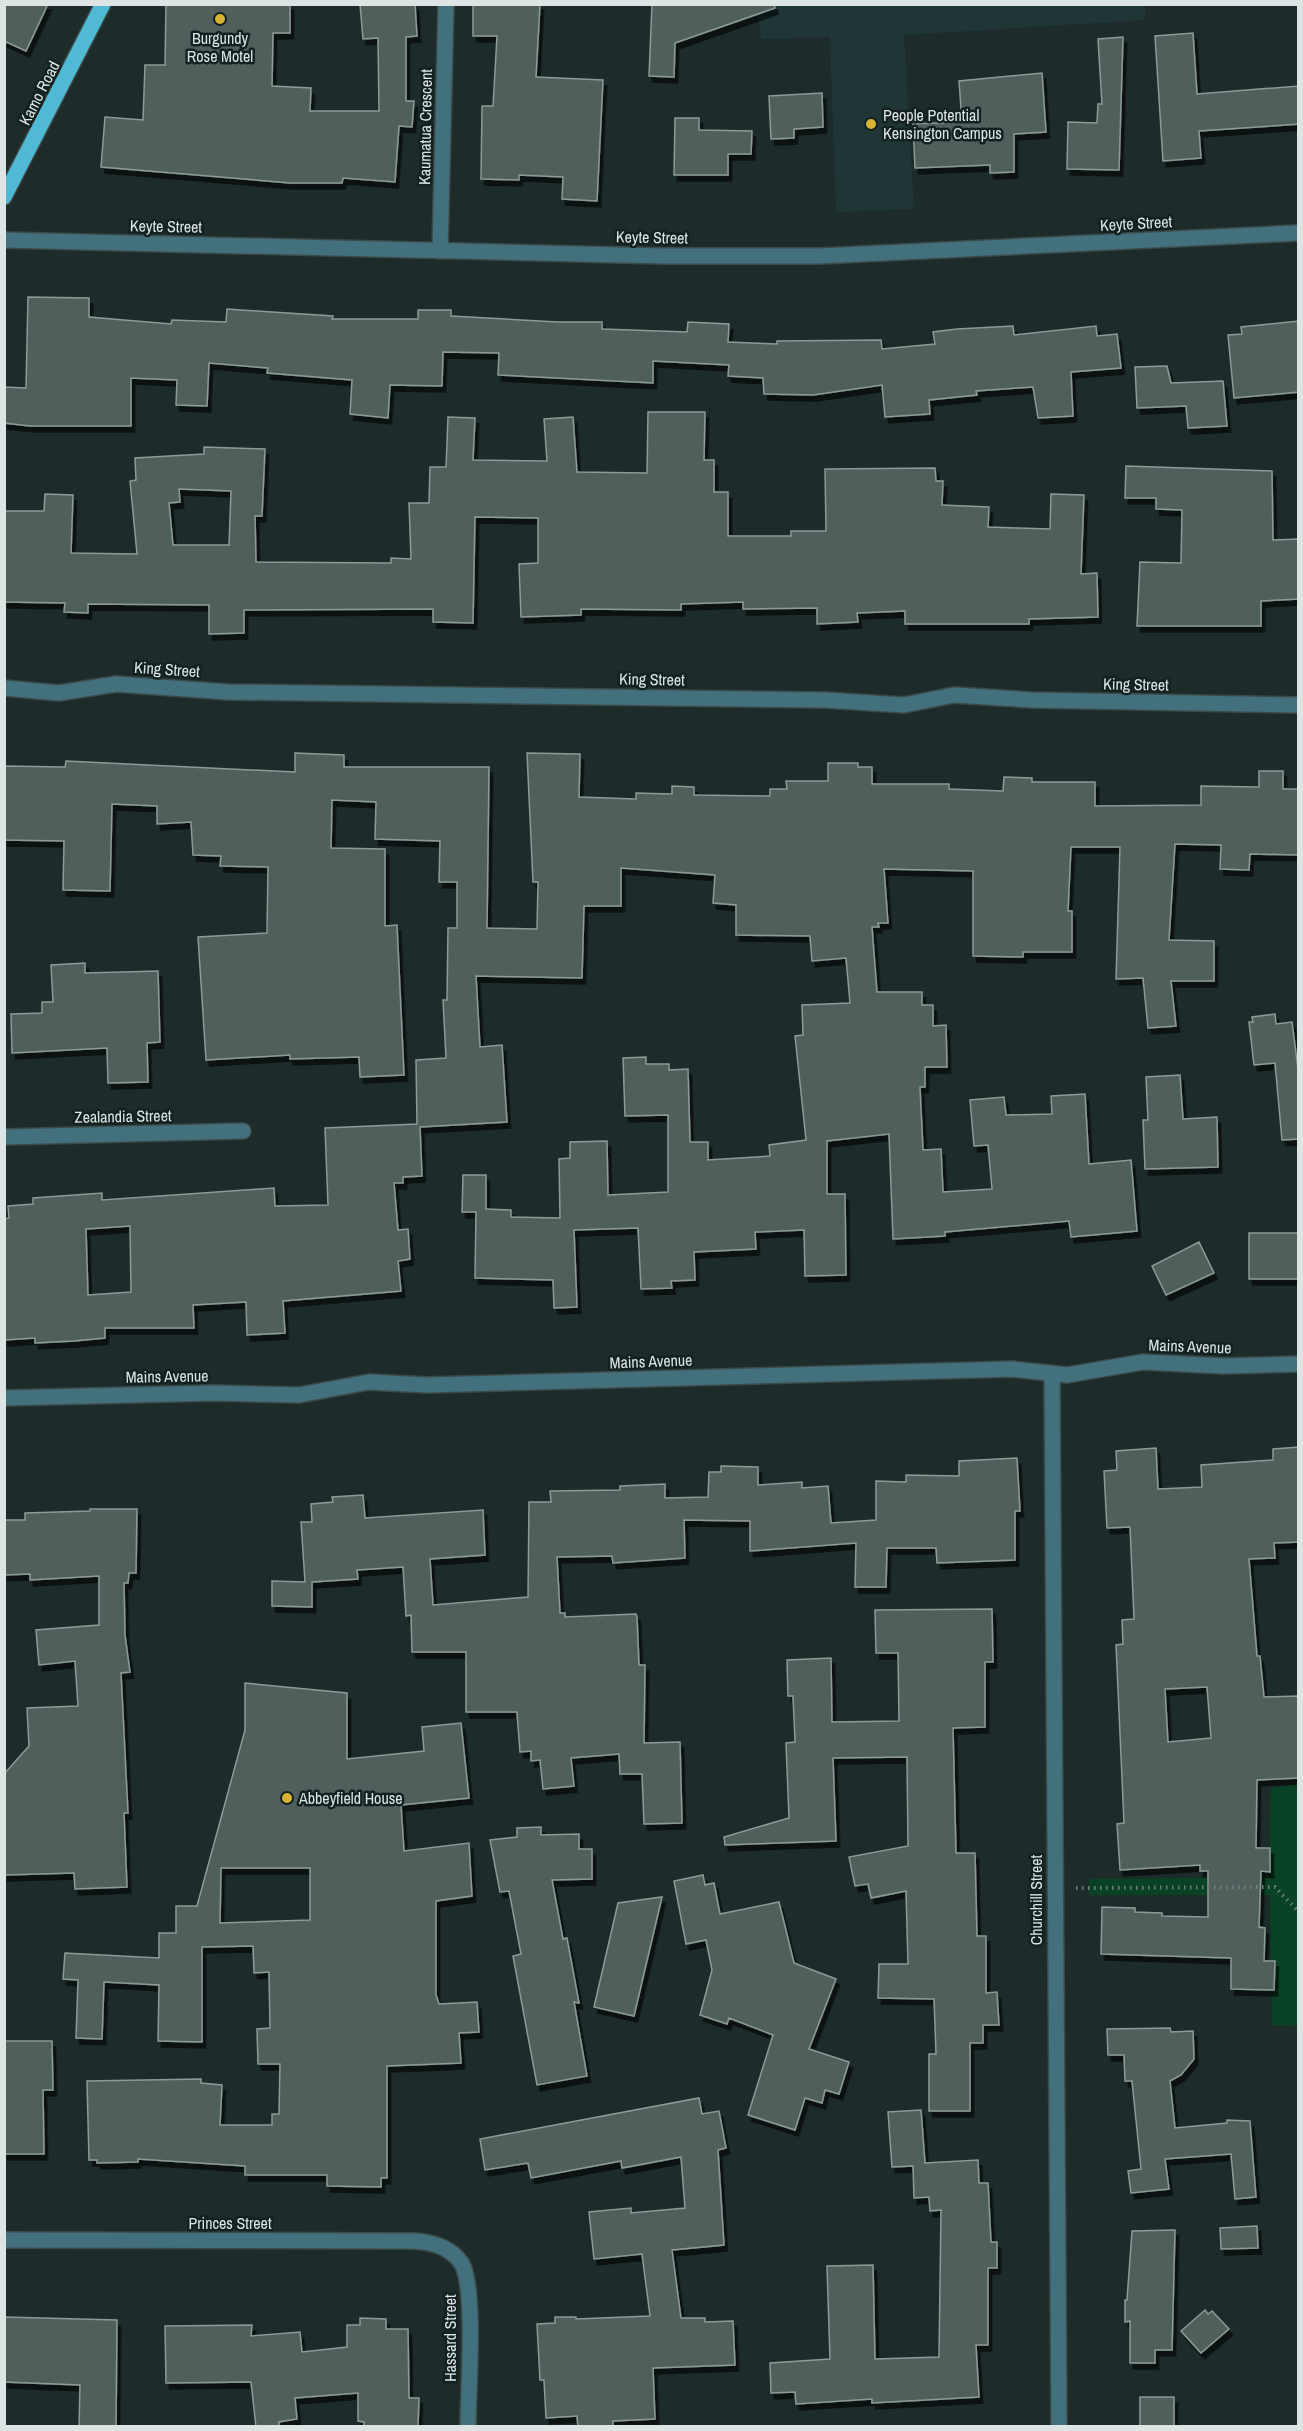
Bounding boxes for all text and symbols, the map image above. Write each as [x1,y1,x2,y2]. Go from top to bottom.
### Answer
marker: Burgundy Rose Motel [213,12,227,26]
place label: Burgundy Rose Motel [187,27,253,67]
street label: Kamo Road [13,57,65,129]
street label: Kaumatua Crescent [413,68,437,185]
place label: People Potential Kensington Campus [883,104,1002,144]
marker: People Potential Kensington Campus [864,117,878,131]
street label: Keyte Street [1099,210,1173,236]
street label: Keyte Street [130,214,203,238]
street label: Keyte Street [616,225,689,249]
street label: King Street [133,656,201,682]
street label: King Street [619,667,685,691]
street label: King Street [1103,672,1169,696]
street label: Zealandia Street [74,1104,172,1128]
street label: Mains Avenue [1148,1334,1232,1358]
street label: Mains Avenue [609,1349,693,1373]
street label: Mains Avenue [125,1364,209,1388]
place label: Abbeyfield House [298,1787,403,1809]
marker: Abbeyfield House [280,1791,294,1805]
street label: Churchill Street [1025,1854,1047,1945]
street label: Princes Street [188,2212,272,2234]
street label: Hassard Street [439,2294,461,2382]

